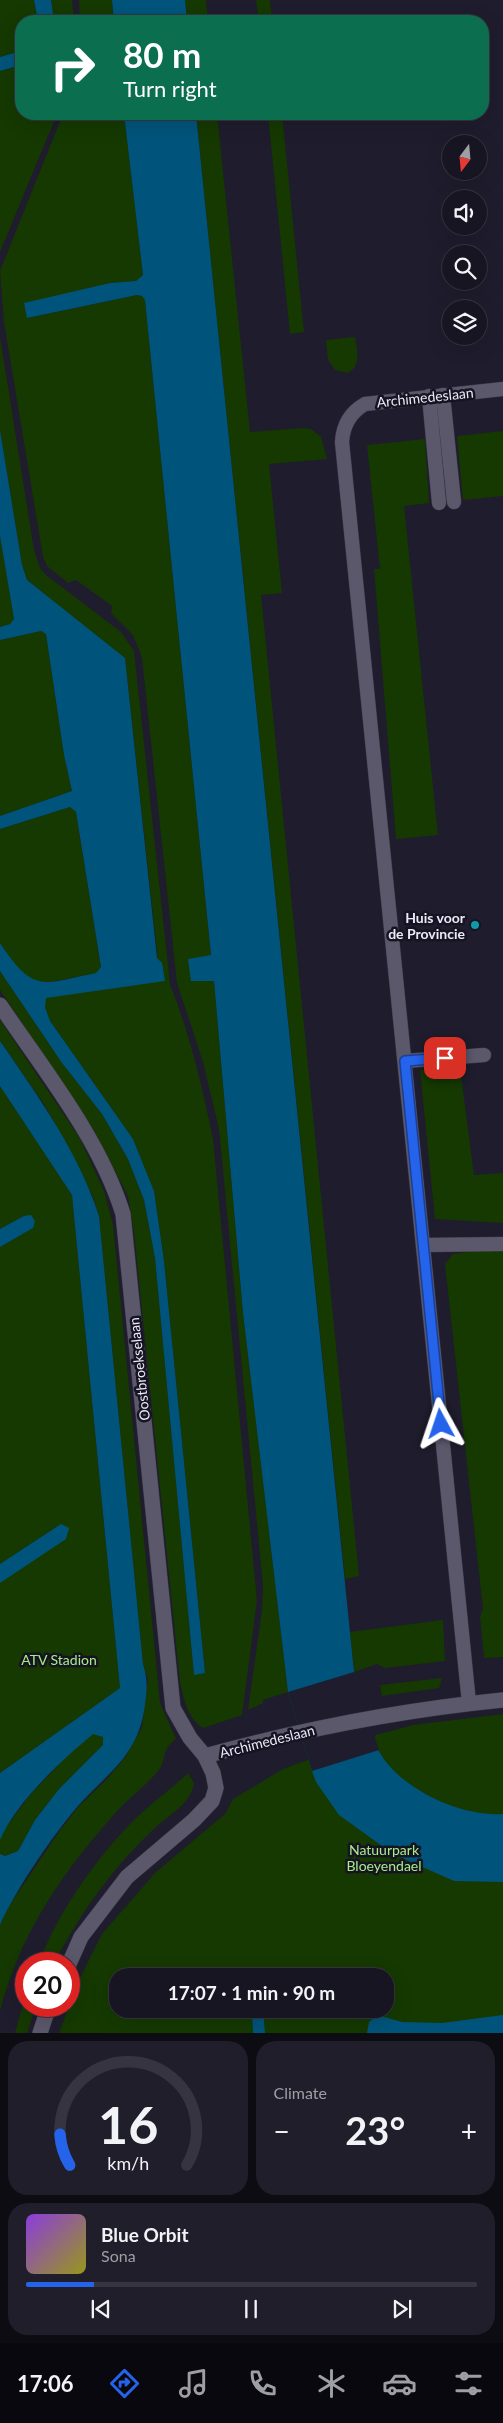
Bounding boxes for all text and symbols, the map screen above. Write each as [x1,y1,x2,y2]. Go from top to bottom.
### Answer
text: 80 m [123,33,201,75]
icon: right [40,35,105,100]
text: Turn right [123,75,217,102]
north arrow [442,135,488,180]
map controls [442,135,487,345]
button: sound [442,190,487,235]
button: search [442,245,487,290]
button: layers [442,300,487,345]
street label: Archimedeslaan [376,383,474,411]
place label: Huis voor de Provincie [388,909,466,942]
marker: Huis voor de Provincie [469,919,481,931]
pin [424,1037,466,1079]
icon: arrive [431,1044,459,1072]
street label: Oostbroekselaan [125,1317,153,1421]
position arrow [414,1397,466,1449]
park label: ATV Stadion [21,1651,97,1668]
street label: Archimedeslaan [218,1721,316,1761]
park label: Natuurpark Bloeyendael [346,1841,422,1874]
speed limit sign: 20 [15,1952,80,2017]
text: 17:07 · 1 min · 90 m [168,1981,335,2004]
text: Climate [274,2083,327,2102]
text: 16 [98,2093,158,2155]
text: 23° [345,2107,405,2153]
text: − [274,2114,290,2148]
text: + [461,2114,477,2148]
text: km/h [107,2152,149,2174]
text: Blue Orbit [101,2223,189,2246]
text: Sona [101,2246,136,2265]
icon: previous [87,2295,115,2323]
icon: pause [237,2295,265,2323]
icon: next [388,2295,416,2323]
icon: directions [107,2366,142,2401]
icon: music [176,2366,211,2401]
icon: phone [245,2366,280,2401]
icon: climate [314,2366,349,2401]
icon: car [382,2366,417,2401]
icon: filters [451,2366,486,2401]
text: 17:06 [17,2370,74,2397]

